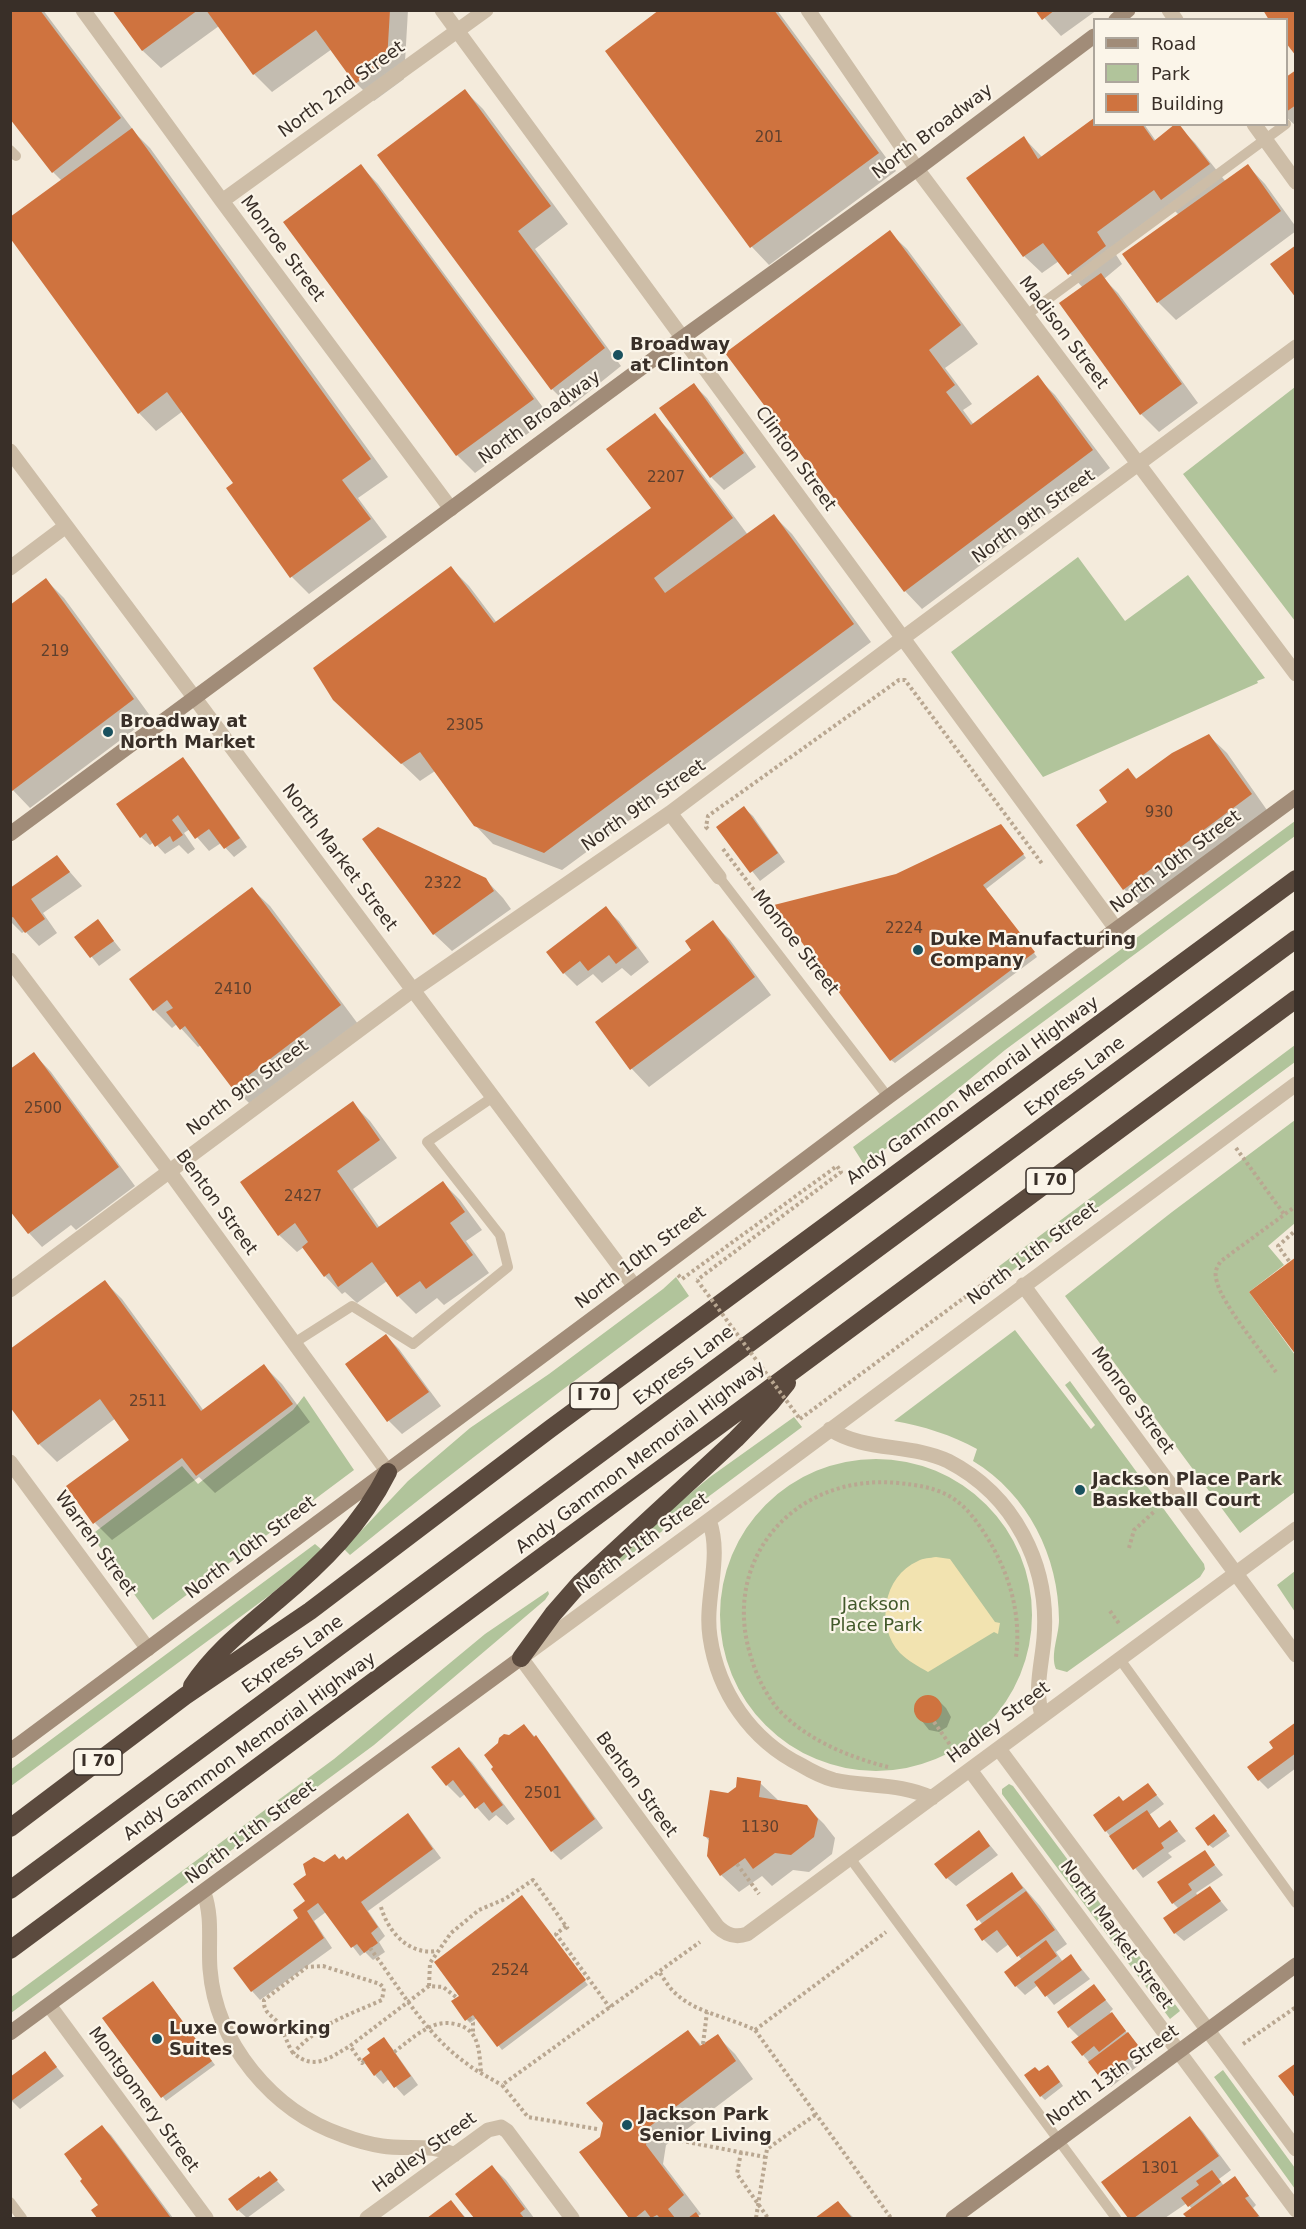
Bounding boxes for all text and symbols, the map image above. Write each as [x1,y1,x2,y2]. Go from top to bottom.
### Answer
legend [1093,18,1288,126]
text: Road [1151,33,1196,54]
street label: North 2nd Street [275,37,409,143]
text: Park [1151,63,1190,84]
street label: North Broadway [868,80,998,184]
text: Building [1151,93,1224,114]
house number: 201 [755,129,783,147]
street label: Monroe Street [235,192,329,306]
street label: Madison Street [1014,273,1112,393]
place label: Broadway at Clinton [630,334,730,376]
marker: Broadway at Clinton [611,348,625,362]
street label: North Broadway [475,367,605,469]
street label: Clinton Street [750,403,840,515]
street label: North 9th Street [968,465,1100,569]
house number: 2207 [647,469,685,487]
house number: 219 [41,643,69,661]
place label: Broadway at North Market [120,711,255,754]
house number: 2305 [446,717,484,735]
marker: Broadway at North Market [101,725,115,739]
street label: North 9th Street [578,755,710,857]
street label: North Market Street [277,780,401,936]
house number: 930 [1145,804,1173,822]
street label: North 10th Street [1106,806,1246,918]
house number: 2322 [424,875,462,893]
street label: Monroe Street [747,886,843,1000]
house number: 2224 [885,920,923,938]
place label: Duke Manufacturing Company [930,929,1136,972]
marker: Duke Manufacturing Company [911,943,925,957]
house number: 2410 [214,981,252,999]
street label: Andy Gammon Memorial Highway [843,992,1103,1190]
street label: Express Lane [1021,1032,1129,1122]
street label: North 9th Street [183,1035,313,1141]
house number: 2500 [24,1100,62,1118]
street label: Benton Street [171,1146,261,1260]
road number: I 70 [1026,1168,1074,1194]
house number: 2427 [284,1188,322,1206]
street label: North 11th Street [963,1198,1103,1310]
street label: North 10th Street [571,1202,711,1314]
street label: Express Lane [630,1321,738,1411]
street label: Monroe Street [1086,1343,1178,1459]
street label: Andy Gammon Memorial Highway [512,1357,770,1559]
road number: I 70 [570,1383,618,1409]
house number: 2511 [129,1393,167,1411]
place label: Jackson Place Park Basketball Court [1092,1469,1282,1512]
marker: Jackson Place Park Basketball Court [1073,1483,1087,1497]
street label: Warren Street [50,1487,140,1601]
street label: North 11th Street [573,1489,713,1599]
street label: North 10th Street [181,1492,321,1604]
park label: Jackson Place Park [830,1594,922,1636]
street label: Express Lane [238,1611,348,1699]
street label: Andy Gammon Memorial Highway [120,1648,380,1846]
street label: Hadley Street [943,1677,1055,1769]
street label: Benton Street [591,1728,681,1842]
road number: I 70 [74,1749,122,1775]
street label: North 11th Street [181,1777,321,1889]
house number: 2501 [524,1785,562,1803]
house number: 1130 [741,1819,779,1837]
street label: North Market Street [1055,1857,1177,2013]
house number: 2524 [491,1962,529,1980]
place label: Luxe Coworking Suites [169,2018,331,2060]
street label: North 13th Street [1043,2021,1183,2131]
street label: Montgomery Street [83,2023,203,2177]
marker: Luxe Coworking Suites [150,2032,164,2046]
place label: Jackson Park Senior Living [639,2104,772,2146]
street label: Hadley Street [369,2108,481,2198]
marker: Jackson Park Senior Living [620,2118,634,2132]
house number: 1301 [1141,2160,1179,2178]

